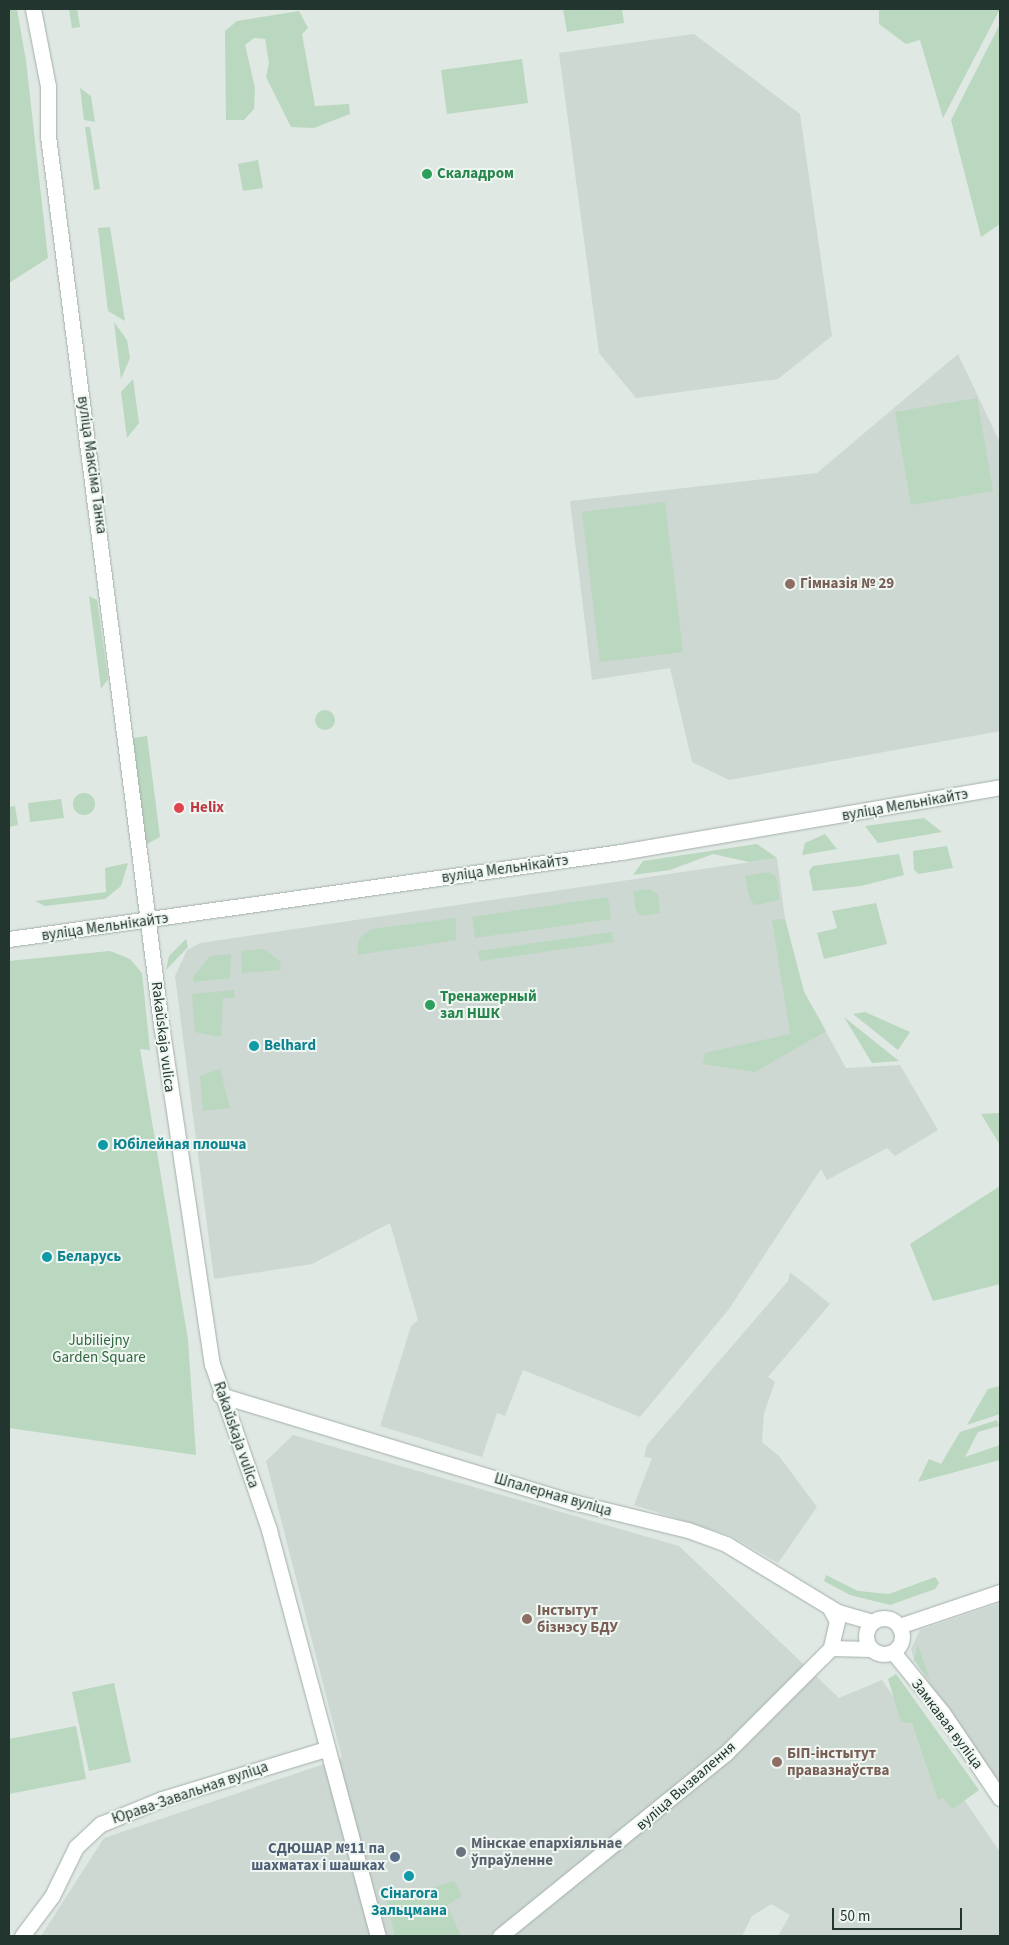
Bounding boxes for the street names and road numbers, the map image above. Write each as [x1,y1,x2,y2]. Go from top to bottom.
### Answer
street label: вуліца Максіма Танка [73,395,111,535]
street label: вуліца Мельнікайтэ [841,785,969,825]
street label: вуліца Мельнікайтэ [440,851,570,887]
street label: вуліца Мельнікайтэ [40,909,170,945]
street label: Rakaŭskaja vulica [147,981,179,1093]
street label: Rakaŭskaja vulica [209,1379,263,1491]
street label: Шпалерная вуліца [492,1470,614,1520]
street label: Замкавая вуліца [907,1675,987,1773]
street label: вуліца Вызвалення [633,1738,739,1834]
street label: Юрава-Завальная вуліца [110,1758,270,1828]

